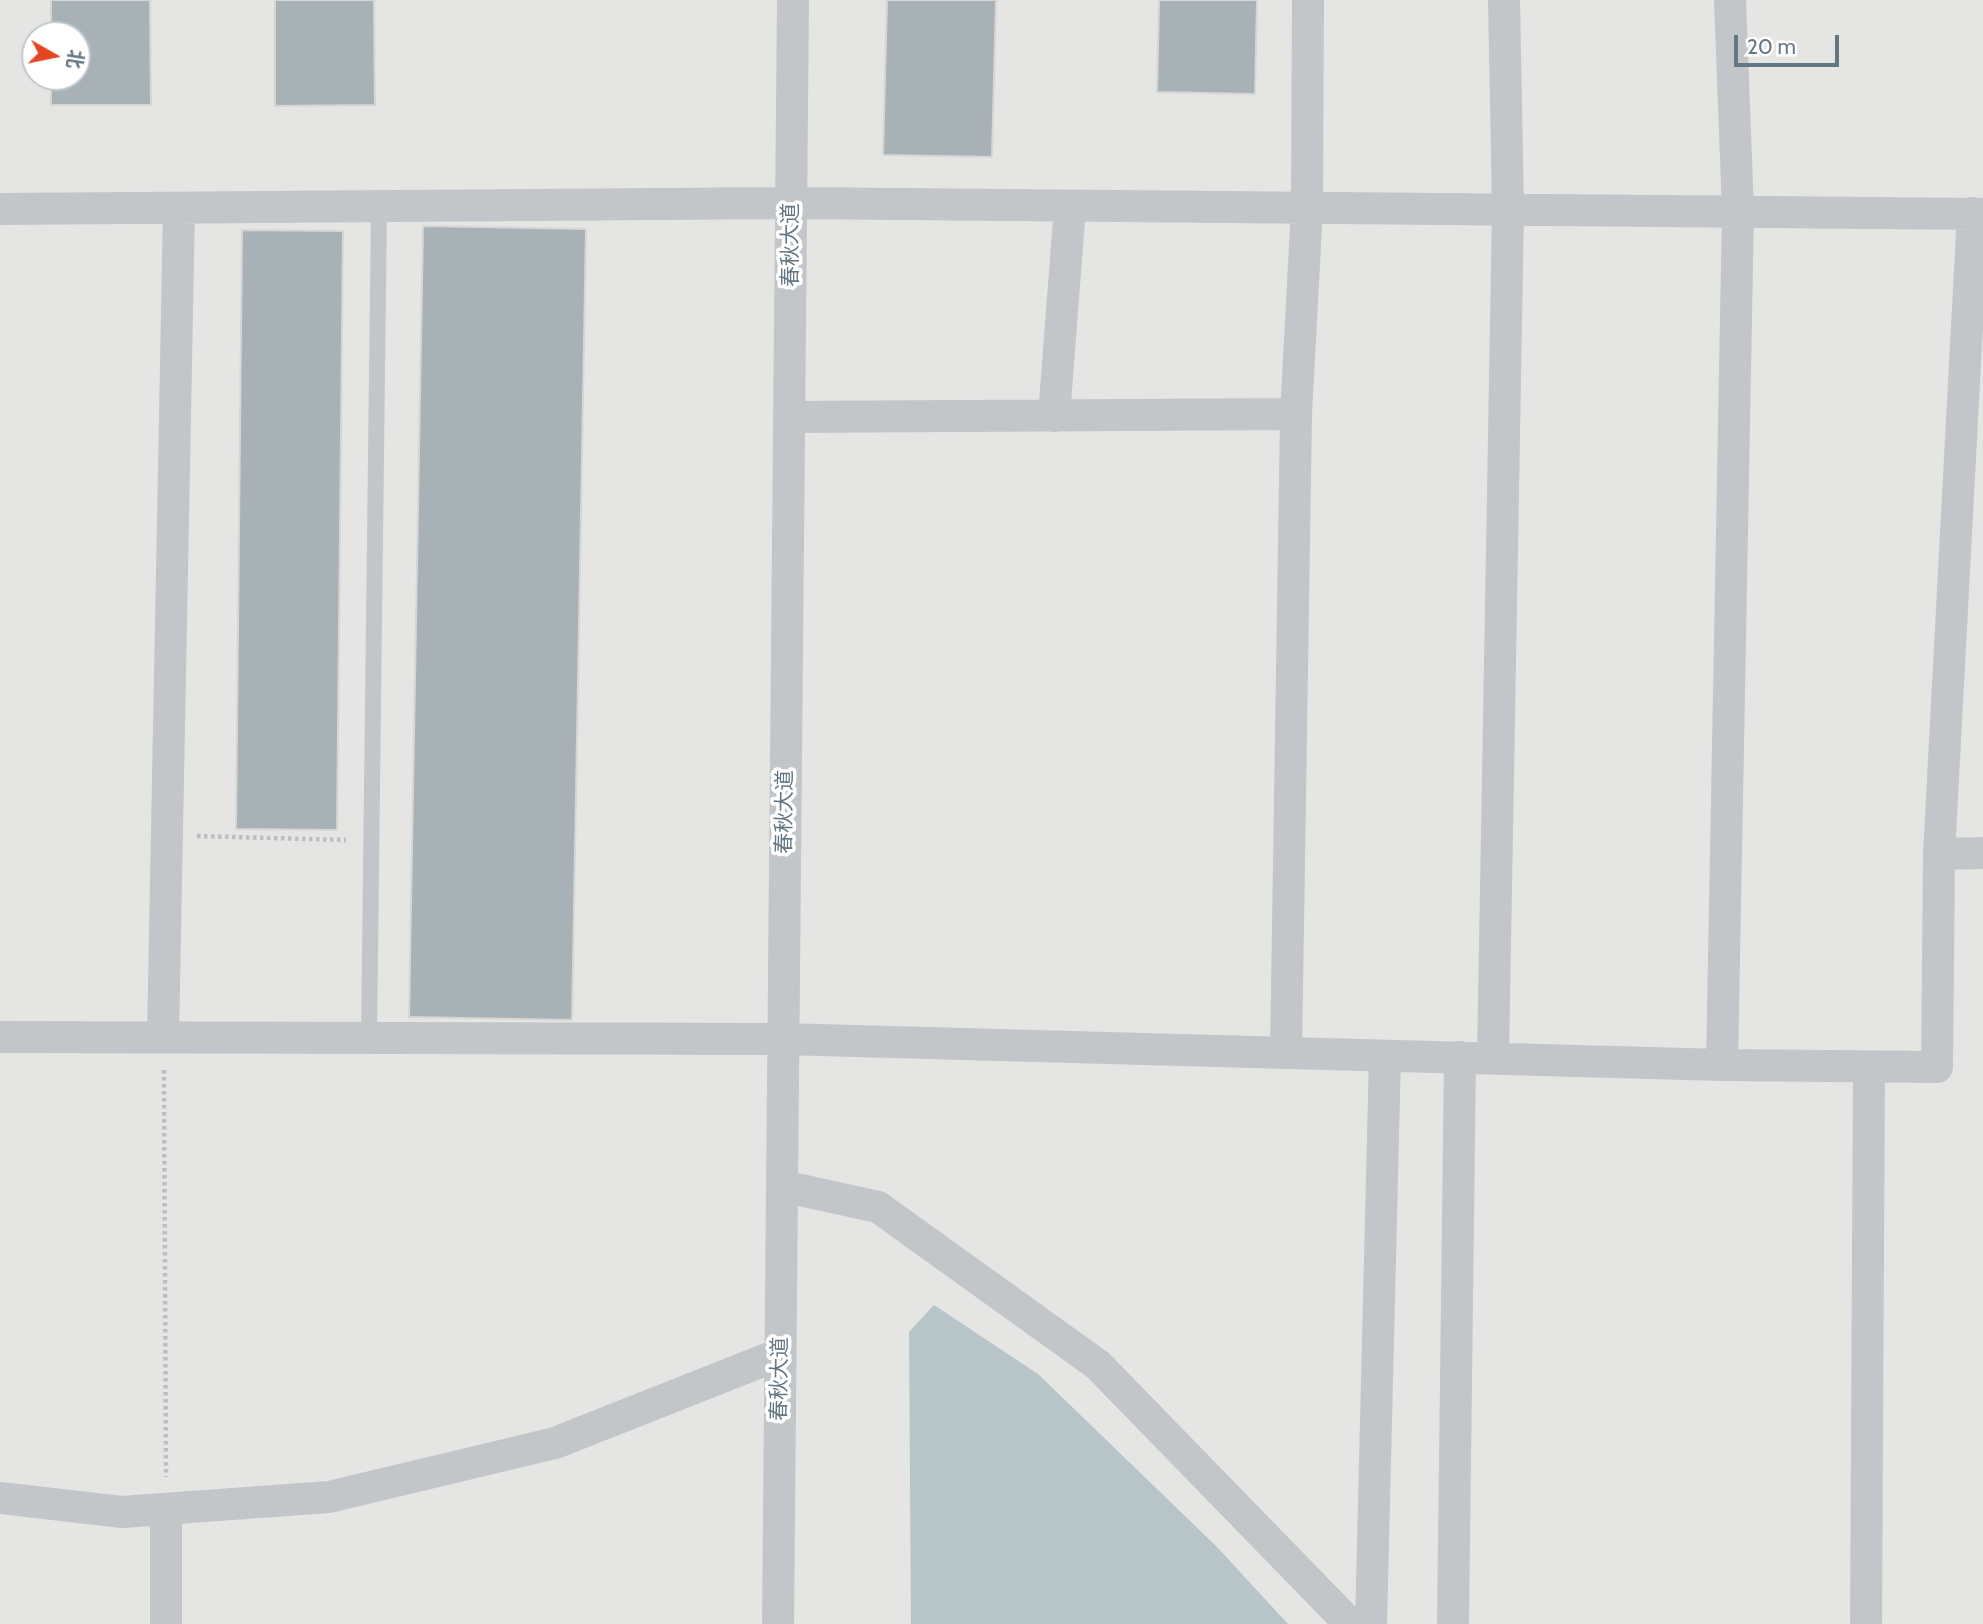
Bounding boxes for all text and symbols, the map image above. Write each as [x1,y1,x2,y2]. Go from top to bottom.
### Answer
north arrow [21,21,91,91]
scale bar [1738,21,1843,65]
text: 20 m [1747,34,1796,59]
text: 北 [62,48,88,70]
street label: 春秋大道 [778,203,804,287]
street label: 春秋大道 [772,770,798,854]
street label: 春秋大道 [767,1337,793,1421]

